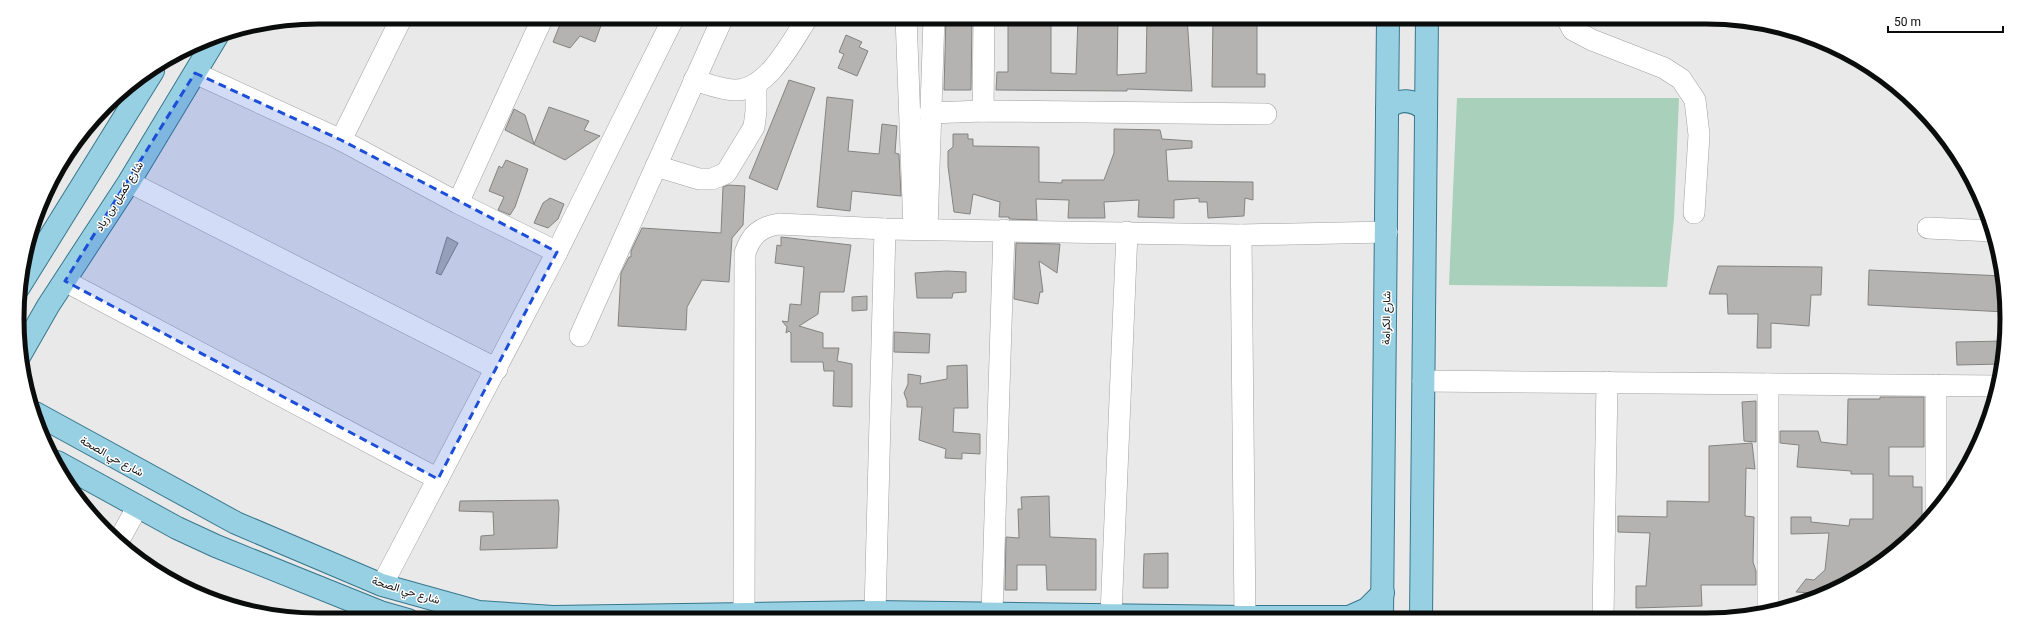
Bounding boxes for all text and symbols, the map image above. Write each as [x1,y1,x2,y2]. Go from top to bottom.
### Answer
scale bar [1888,8,2003,34]
text: 50 m [1894,15,1921,29]
street label: شارع كميل بن زياد [93,159,147,234]
street label: شارع الكرامة [1380,291,1394,345]
street label: شارع حي الصحة [76,434,146,482]
street label: شارع حي الصحة [369,574,442,610]

